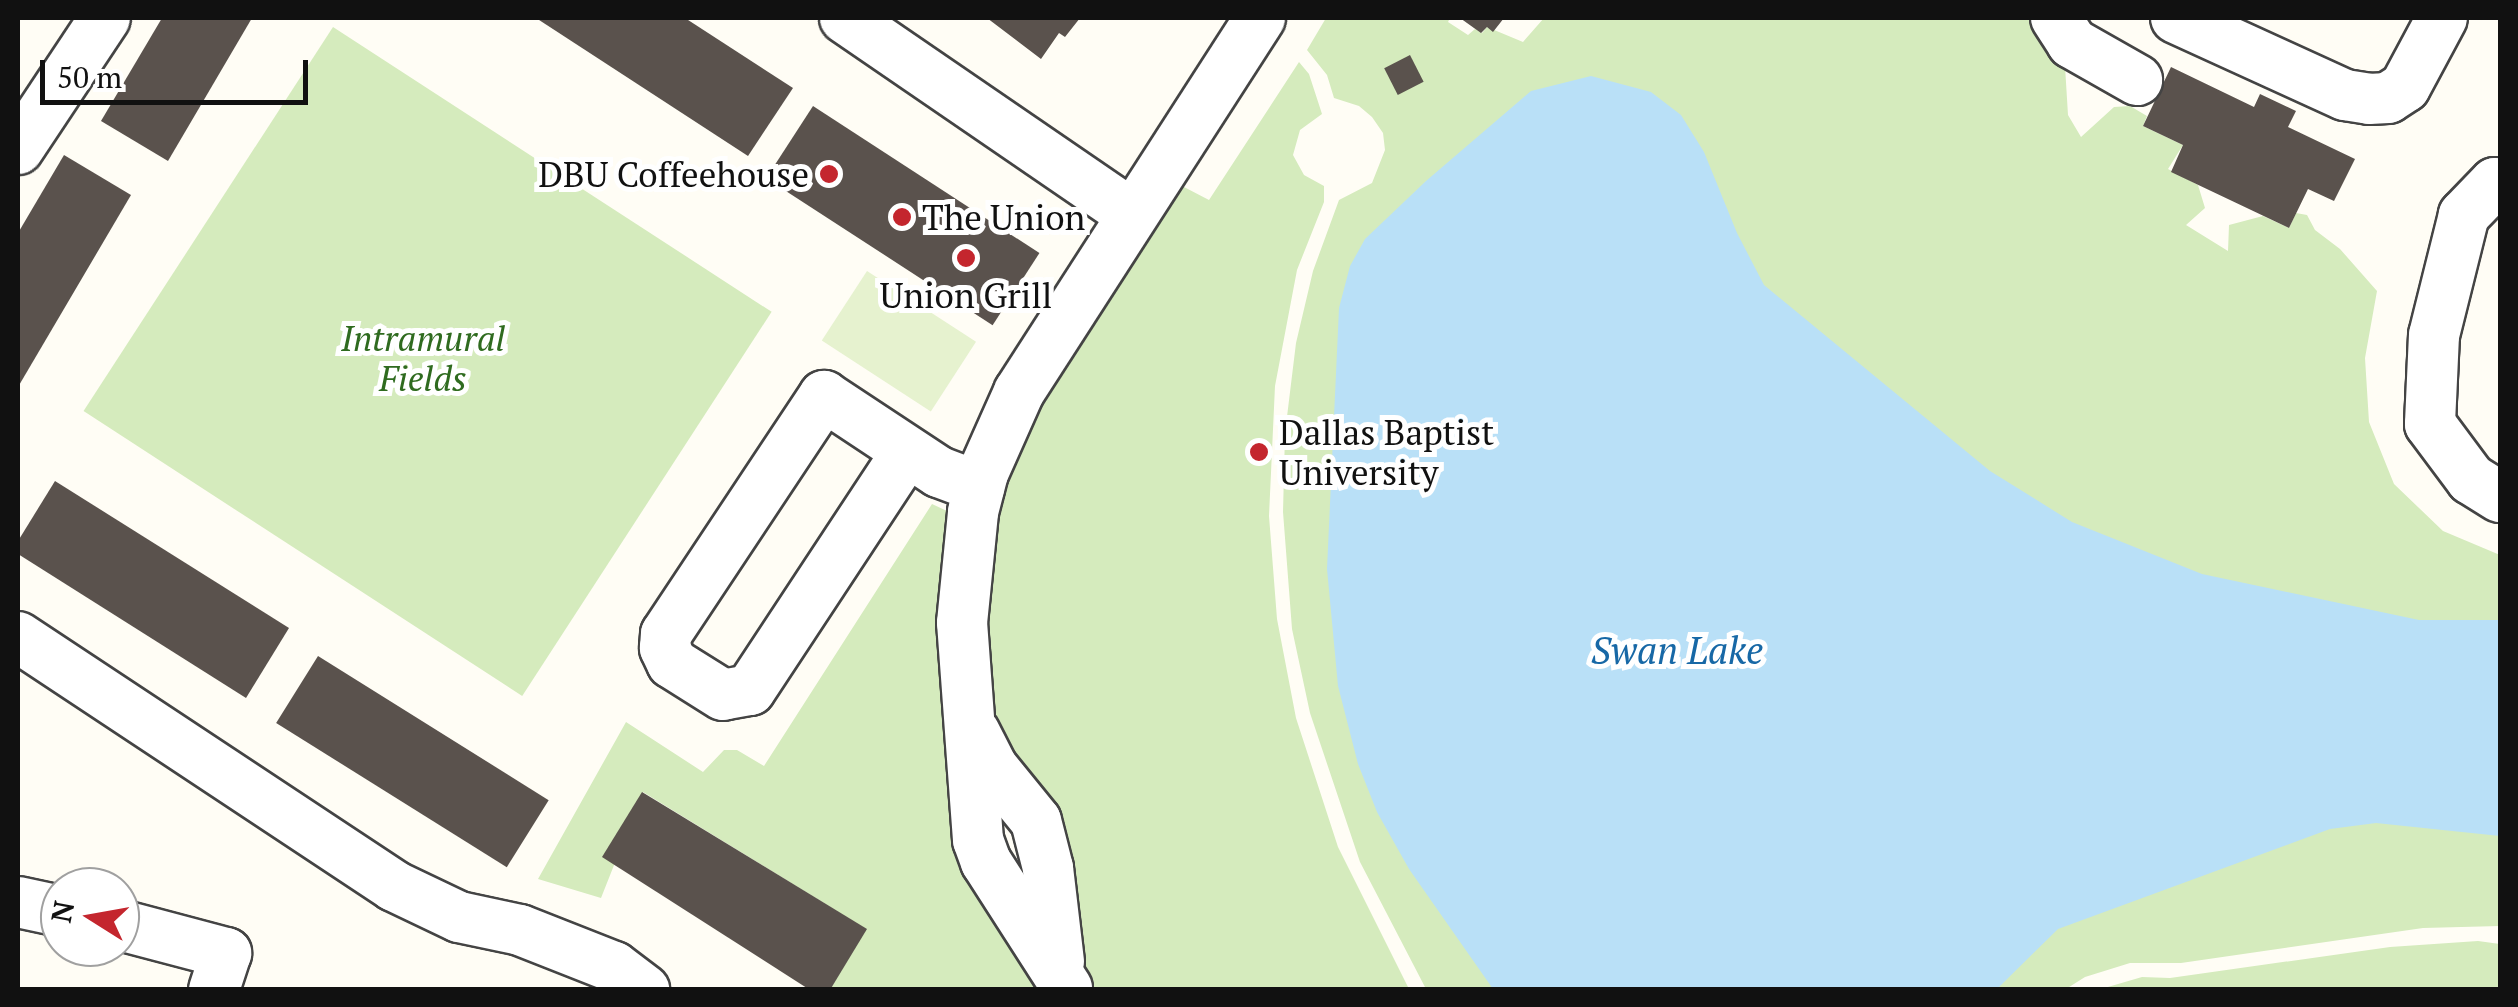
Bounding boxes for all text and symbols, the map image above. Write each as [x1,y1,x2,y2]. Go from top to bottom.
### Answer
scale bar [45,40,312,102]
text: 50 m [57,57,122,97]
place label: DBU Coffeehouse [538,153,809,195]
marker: DBU Coffeehouse [818,163,840,185]
place label: The Union [922,196,1085,238]
marker: The Union [891,206,913,228]
marker: Union Grill [955,247,977,269]
place label: Union Grill [880,274,1052,316]
park label: Intramural Fields [341,317,505,399]
place label: Dallas Baptist University [1279,411,1494,493]
marker: Dallas Baptist University [1248,441,1270,463]
water label: Swan Lake [1591,628,1763,674]
north arrow [40,867,140,967]
text: N [42,898,82,926]

